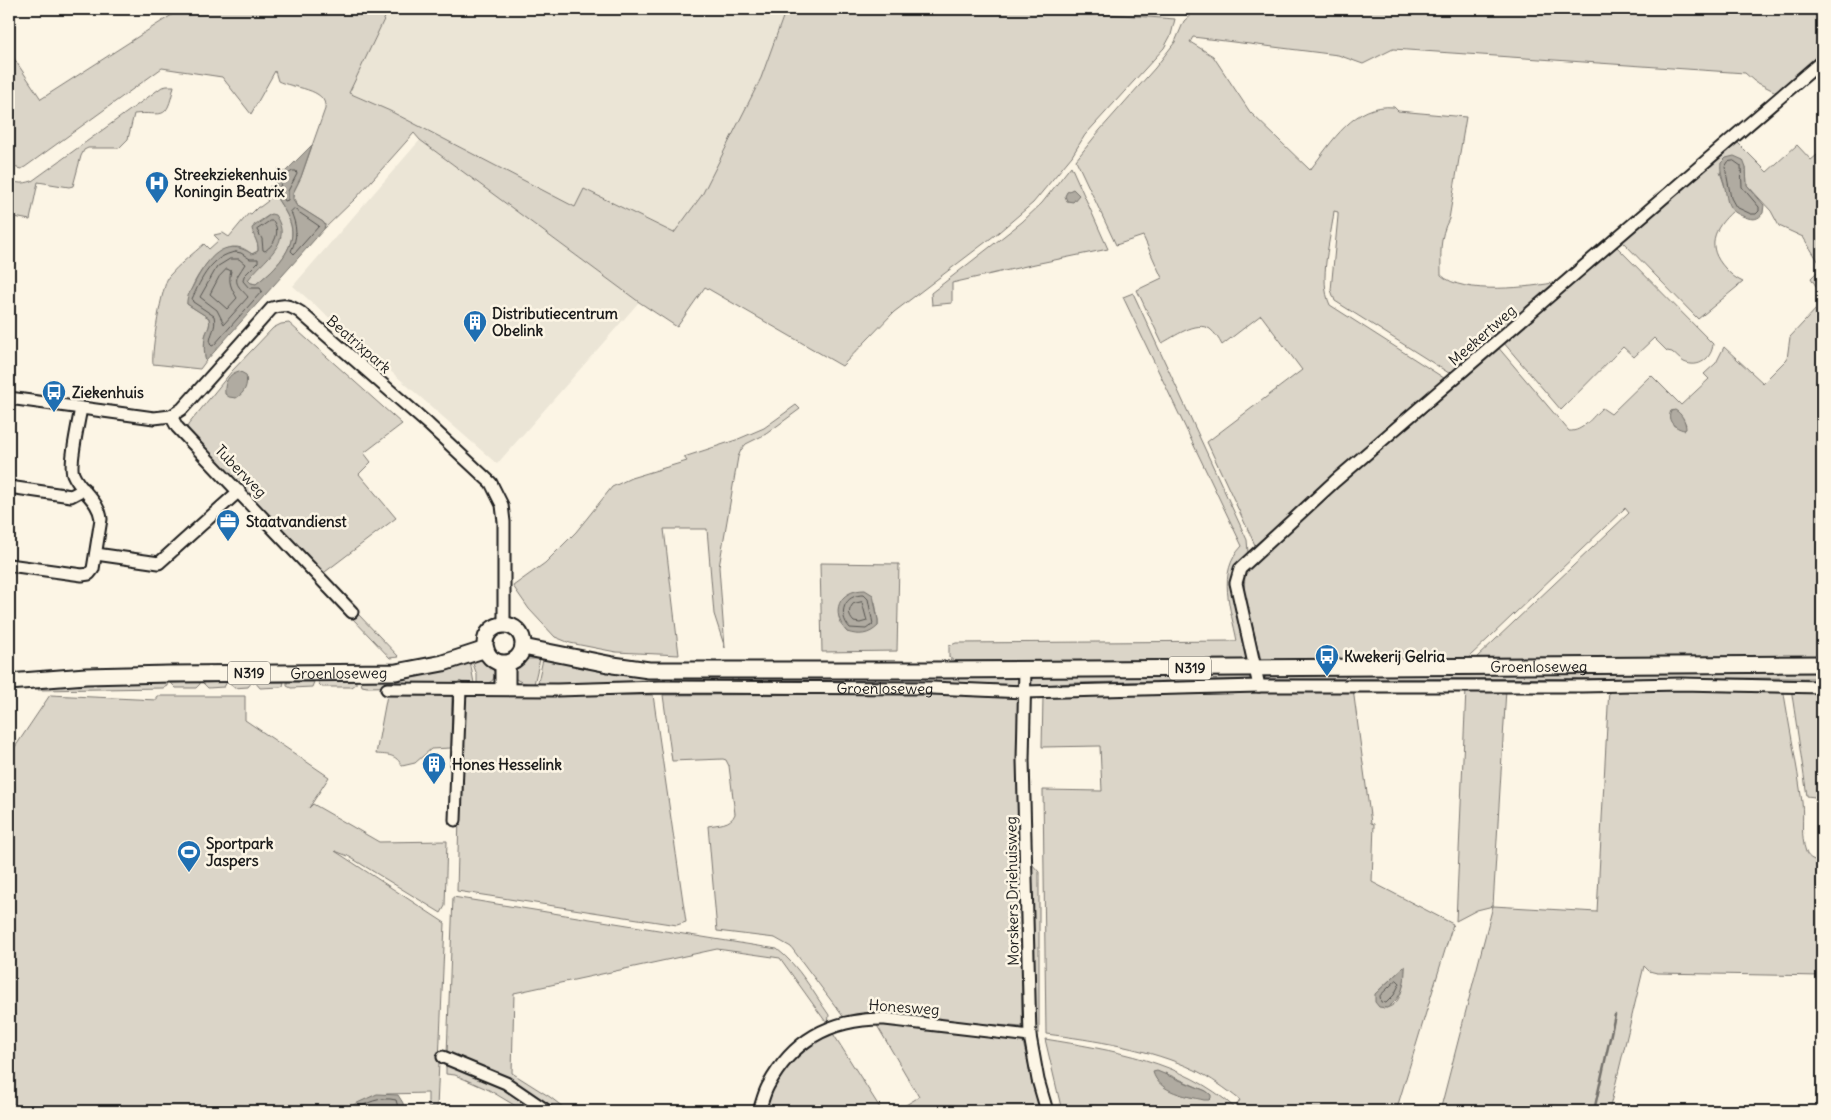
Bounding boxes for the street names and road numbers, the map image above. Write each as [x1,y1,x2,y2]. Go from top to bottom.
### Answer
street label: Meekertweg [1444,301,1520,369]
street label: Beatrixpark [323,311,395,377]
street label: Tuberweg [211,441,271,501]
road number: N319 [1169,656,1211,680]
street label: Groenloseweg [1490,656,1587,676]
road number: N319 [228,661,270,684]
street label: Groenloseweg [290,663,387,682]
street label: Groenloseweg [836,678,934,698]
street label: Morskers Driehuisweg [1001,816,1023,966]
street label: Honesweg [868,995,940,1019]

